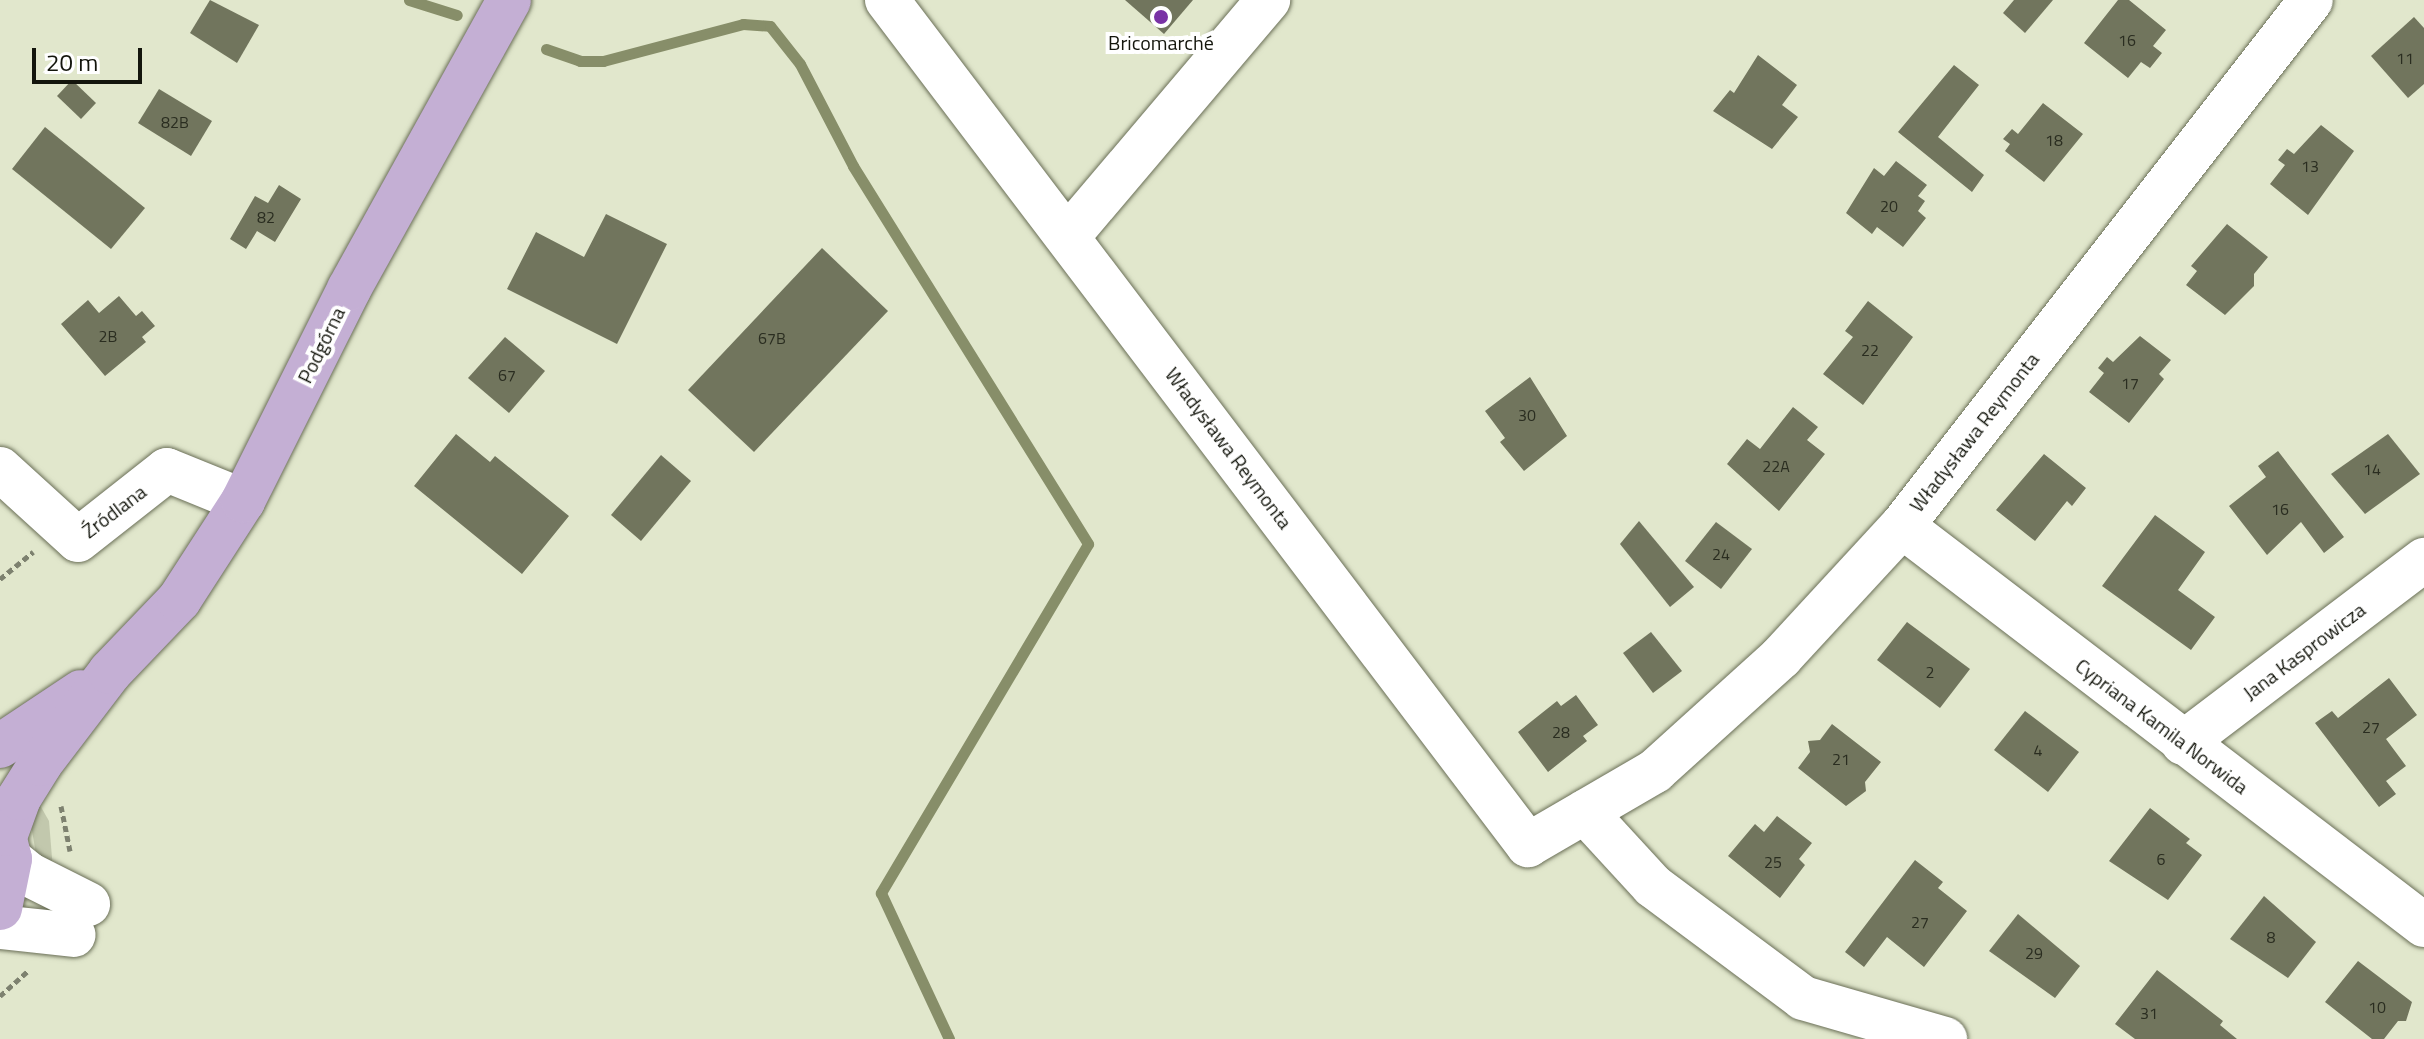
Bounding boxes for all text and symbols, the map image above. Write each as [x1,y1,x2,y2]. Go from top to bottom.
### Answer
marker: Bricomarché [1152,8,1170,26]
place label: Bricomarché [1108,30,1214,54]
house number: 16 [2118,30,2136,50]
scale bar [36,32,146,82]
text: 20 m [46,44,98,80]
house number: 11 [2396,48,2414,68]
house number: 82B [161,112,189,132]
house number: 18 [2045,130,2063,150]
house number: 13 [2301,156,2319,176]
house number: 20 [1880,196,1898,216]
house number: 82 [257,207,275,227]
street label: Podgórna [292,303,350,387]
house number: 2B [99,326,117,346]
house number: 67B [758,328,786,348]
house number: 22 [1861,340,1879,360]
street label: Władysława Reymonta [1904,347,2044,517]
street label: Władysława Reymonta [1160,363,1298,533]
house number: 67 [498,365,516,385]
house number: 17 [2121,373,2139,393]
house number: 30 [1518,405,1536,425]
house number: 22A [1762,456,1790,476]
house number: 14 [2363,459,2381,479]
street label: Źródlana [77,479,151,543]
house number: 16 [2271,499,2289,519]
house number: 24 [1712,544,1730,564]
street label: Jana Kasprowicza [2238,597,2370,705]
street label: Cypriana Kamila Norwida [2071,653,2253,799]
house number: 2 [1926,662,1934,682]
house number: 27 [2362,717,2380,737]
house number: 28 [1552,722,1570,742]
house number: 4 [2034,740,2042,760]
house number: 21 [1832,749,1850,769]
house number: 6 [2157,849,2165,869]
house number: 25 [1764,852,1782,872]
house number: 27 [1911,912,1929,932]
house number: 8 [2267,927,2275,947]
house number: 29 [2025,943,2043,963]
house number: 10 [2368,997,2386,1017]
house number: 31 [2140,1003,2158,1023]

